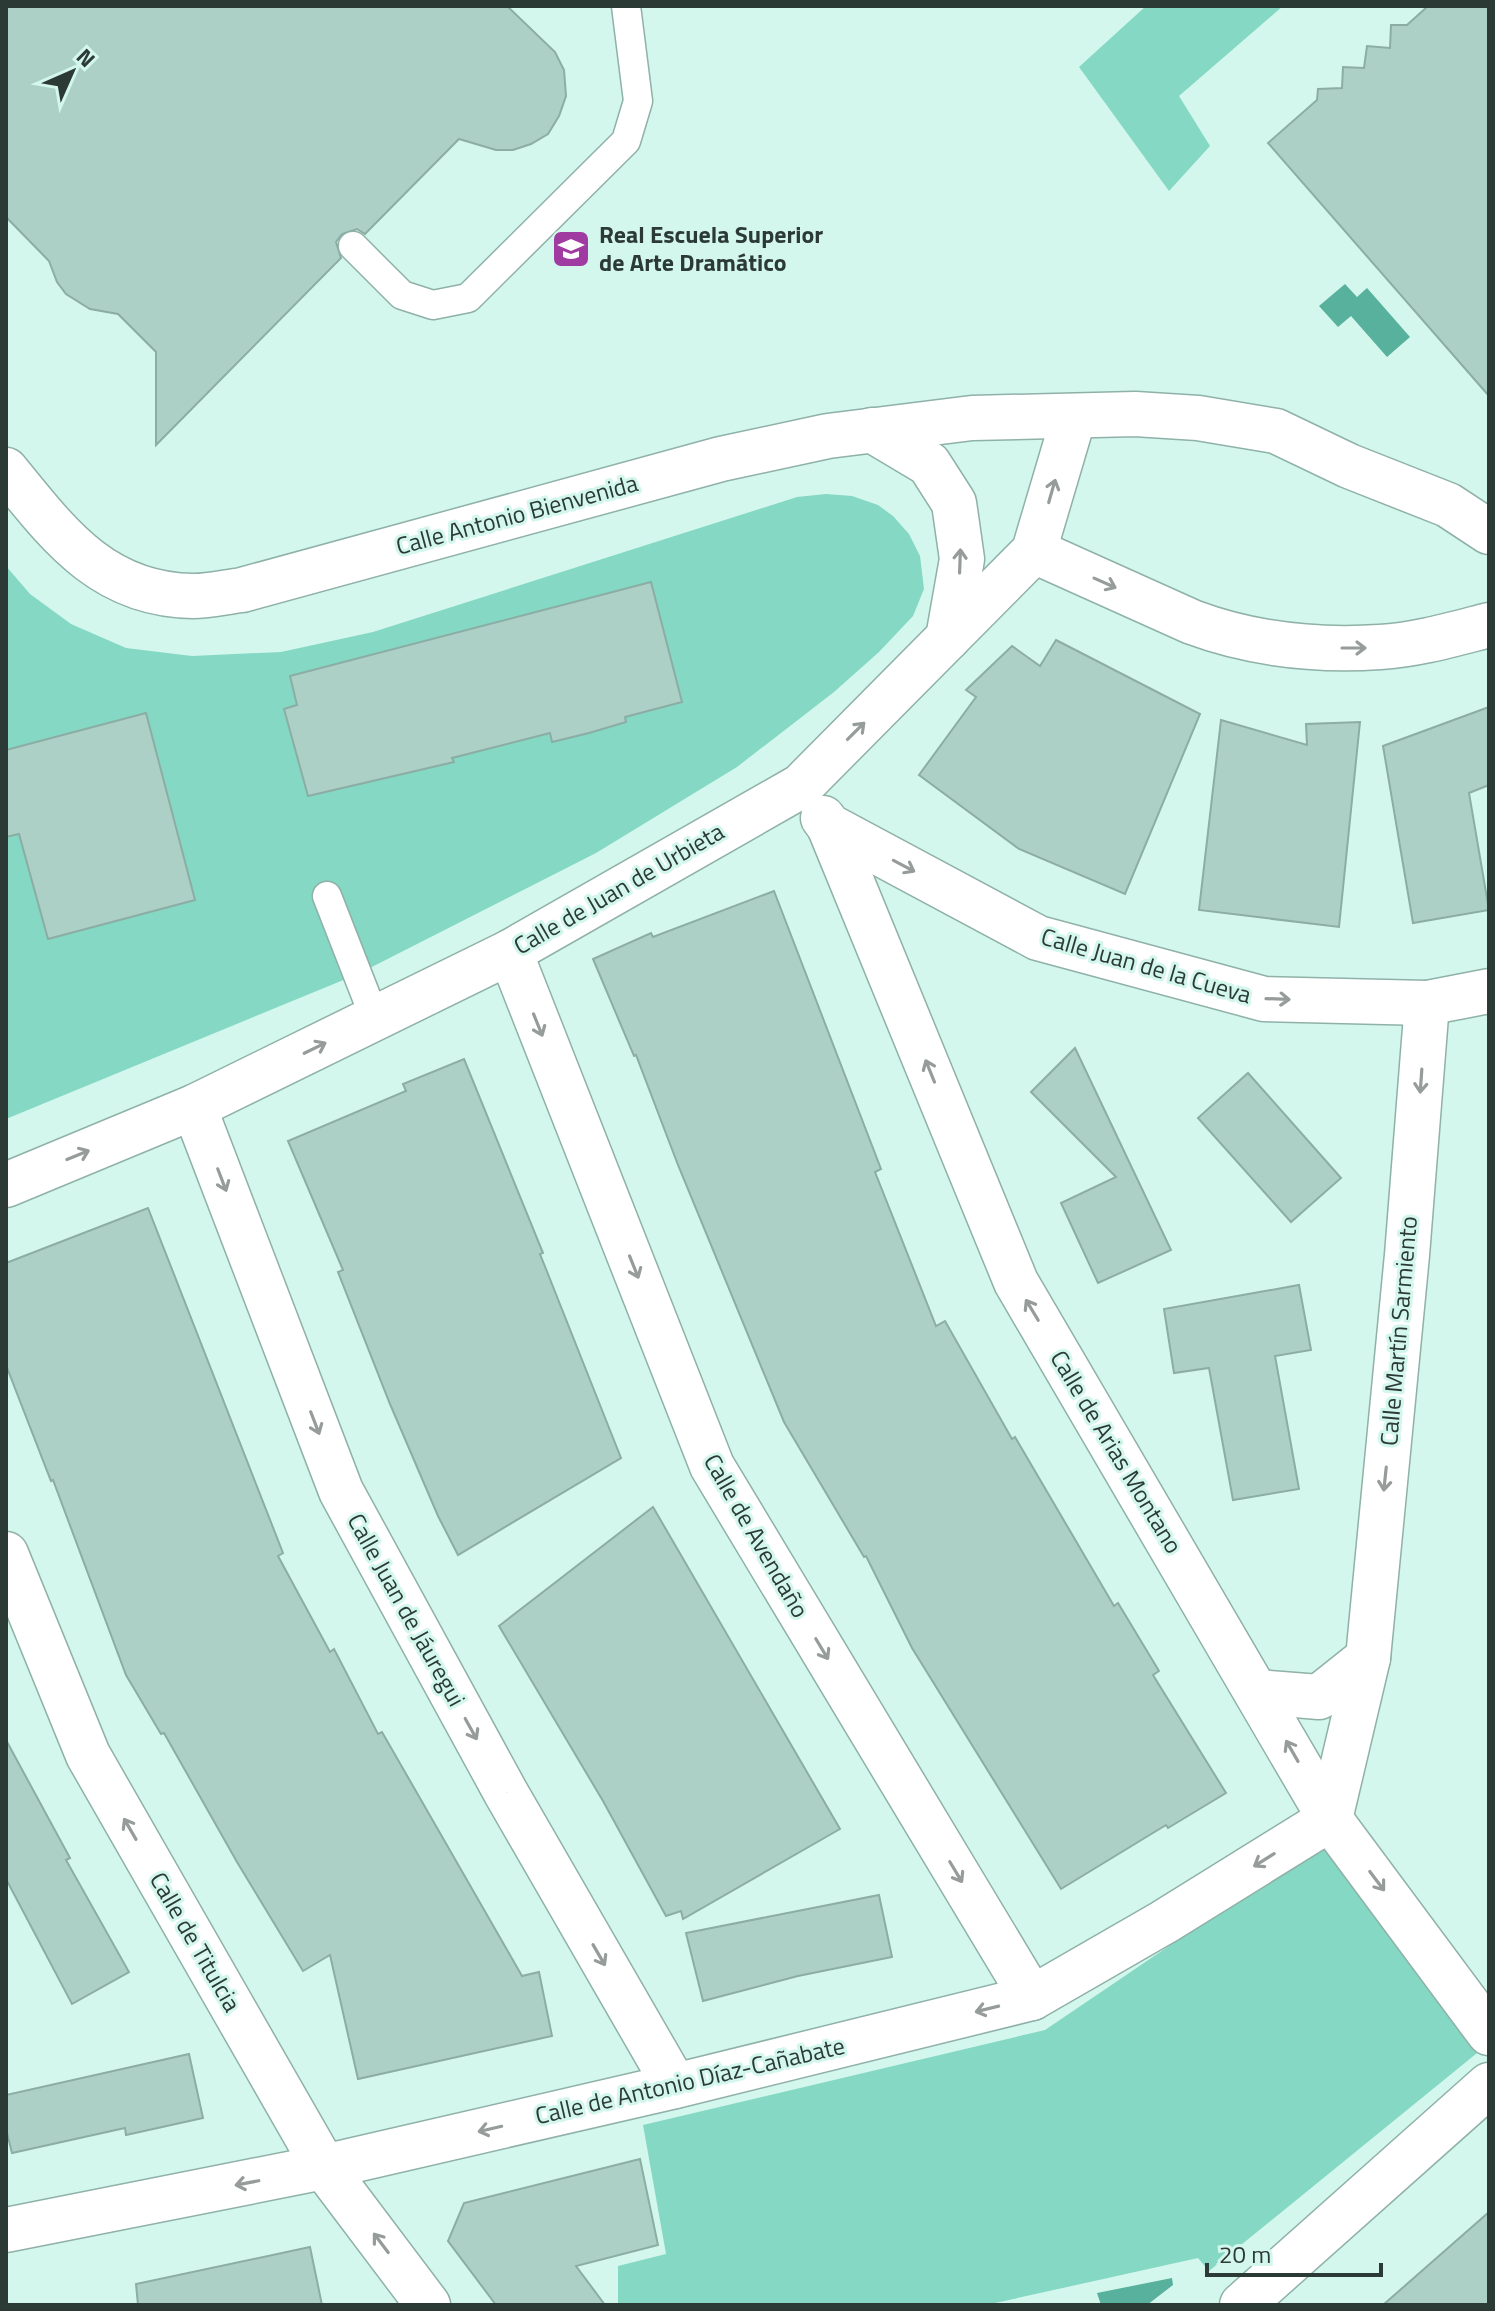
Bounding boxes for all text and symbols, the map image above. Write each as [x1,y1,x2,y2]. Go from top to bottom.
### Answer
north arrow [32,32,112,112]
text: N [69,40,104,75]
place label: Real Escuela Superior de Arte Dramático [599,216,823,280]
school or university icon: Real Escuela Superior de Arte Dramático [550,228,592,270]
street label: Calle Antonio Bienvenida [392,464,642,564]
one-way arrow [1045,478,1060,504]
one-way arrow [952,548,967,575]
one-way arrow [1093,576,1117,591]
one-way arrow [1340,640,1367,655]
one-way arrow [846,722,865,741]
street label: Calle de Juan de Urbieta [507,813,730,963]
one-way arrow [892,859,915,875]
street label: Calle Juan de la Cueva [1037,918,1256,1012]
one-way arrow [1264,992,1291,1007]
one-way arrow [532,1012,547,1037]
one-way arrow [303,1040,327,1055]
one-way arrow [921,1059,936,1084]
one-way arrow [1413,1067,1428,1094]
one-way arrow [65,1147,90,1161]
one-way arrow [216,1167,230,1192]
street label: Calle Martín Sarmiento [1370,1214,1426,1447]
one-way arrow [628,1254,642,1279]
one-way arrow [1024,1299,1040,1322]
street label: Calle de Arias Montano [1042,1343,1192,1560]
one-way arrow [309,1410,323,1435]
street label: Calle de Avendaño [695,1447,818,1624]
one-way arrow [1378,1465,1393,1492]
street label: Calle Juan de Jáuregui [339,1506,475,1713]
one-way arrow [814,1637,830,1660]
one-way arrow [463,1717,479,1740]
one-way arrow [1283,1740,1299,1763]
one-way arrow [122,1818,138,1841]
one-way arrow [1253,1852,1276,1868]
one-way arrow [948,1860,964,1883]
street label: Calle de Titulcia [141,1865,250,2018]
one-way arrow [1368,1870,1385,1892]
one-way arrow [591,1943,607,1966]
one-way arrow [975,2003,1001,2018]
street label: Calle de Antonio Díaz-Cañabate [531,2027,848,2133]
one-way arrow [477,2122,503,2137]
one-way arrow [235,2176,261,2191]
scale bar [1207,2227,1381,2277]
one-way arrow [372,2233,389,2254]
text: 20 m [1219,2236,1271,2272]

